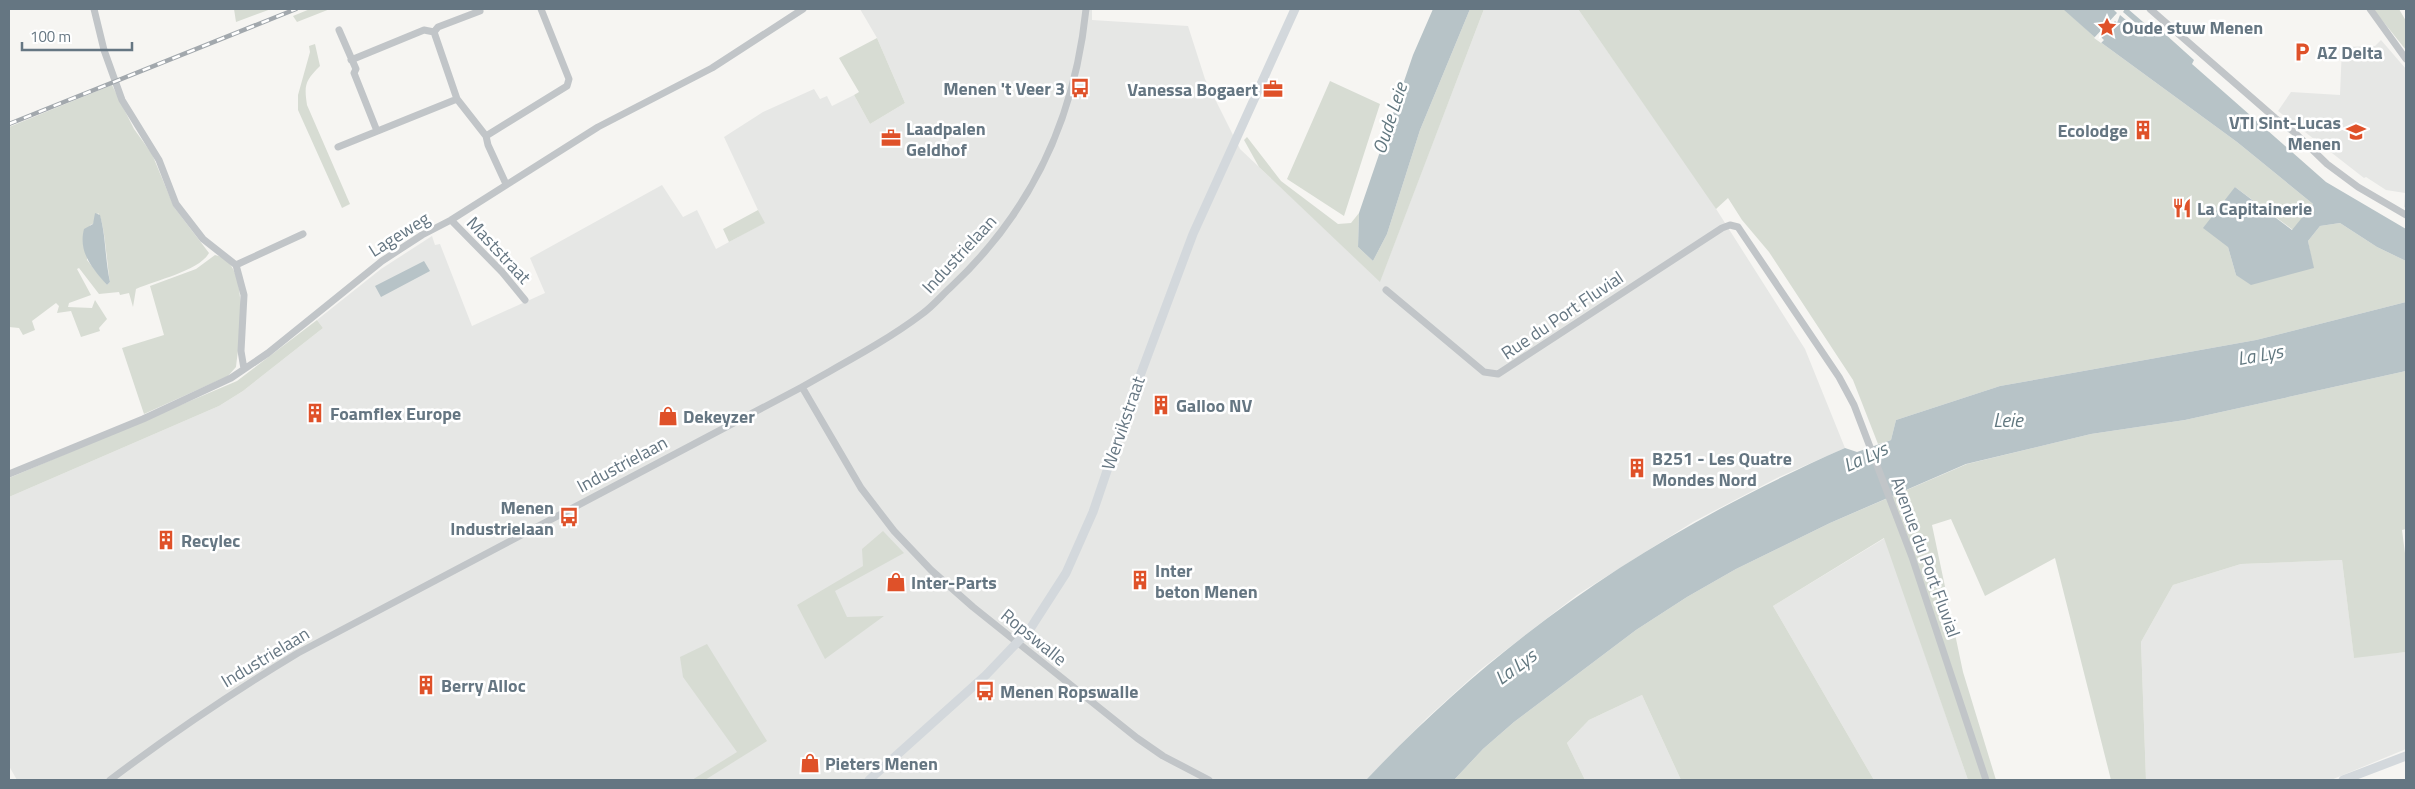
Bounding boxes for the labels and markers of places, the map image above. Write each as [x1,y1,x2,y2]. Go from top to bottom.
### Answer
place label: Oude stuw Menen [2122,14,2263,41]
place icon: Oude stuw Menen [2096,16,2118,38]
place label: AZ Delta [2317,39,2383,66]
parking icon: AZ Delta [2291,41,2313,63]
place label: Menen 't Veer 3 [943,75,1065,102]
place label: Vanessa Bogaert [1127,76,1258,103]
bus stop icon: Menen 't Veer 3 [1069,77,1091,99]
office icon: Vanessa Bogaert [1262,78,1284,100]
place label: VTI Sint-Lucas Menen [2229,109,2341,157]
place label: Laadpalen Geldhof [906,115,986,163]
place label: Ecolodge [2057,117,2128,144]
building icon: Ecolodge [2132,119,2154,141]
school or university icon: VTI Sint-Lucas Menen [2345,121,2367,143]
office icon: Laadpalen Geldhof [880,127,902,149]
place label: La Capitainerie [2197,195,2312,222]
restaurant icon: La Capitainerie [2171,197,2193,219]
place label: Galloo NV [1176,392,1253,419]
building icon: Galloo NV [1150,394,1172,416]
place label: Foamflex Europe [330,400,461,427]
building icon: Foamflex Europe [304,402,326,424]
place label: Dekeyzer [683,403,755,430]
shop icon: Dekeyzer [657,405,679,427]
place label: B251 - Les Quatre Mondes Nord [1652,445,1792,493]
building icon: B251 - Les Quatre Mondes Nord [1626,457,1648,479]
place label: Menen Industrielaan [450,494,554,542]
bus stop icon: Menen Industrielaan [558,506,580,528]
place label: Recylec [181,527,240,554]
building icon: Recylec [155,529,177,551]
place label: Inter beton Menen [1155,557,1258,605]
place label: Inter-Parts [911,569,997,596]
building icon: Inter beton Menen [1129,569,1151,591]
shop icon: Inter-Parts [885,571,907,593]
place label: Berry Alloc [441,672,526,699]
building icon: Berry Alloc [415,674,437,696]
place label: Menen Ropswalle [1000,678,1138,705]
bus stop icon: Menen Ropswalle [974,680,996,702]
place label: Pieters Menen [825,750,938,777]
shop icon: Pieters Menen [799,752,821,774]

